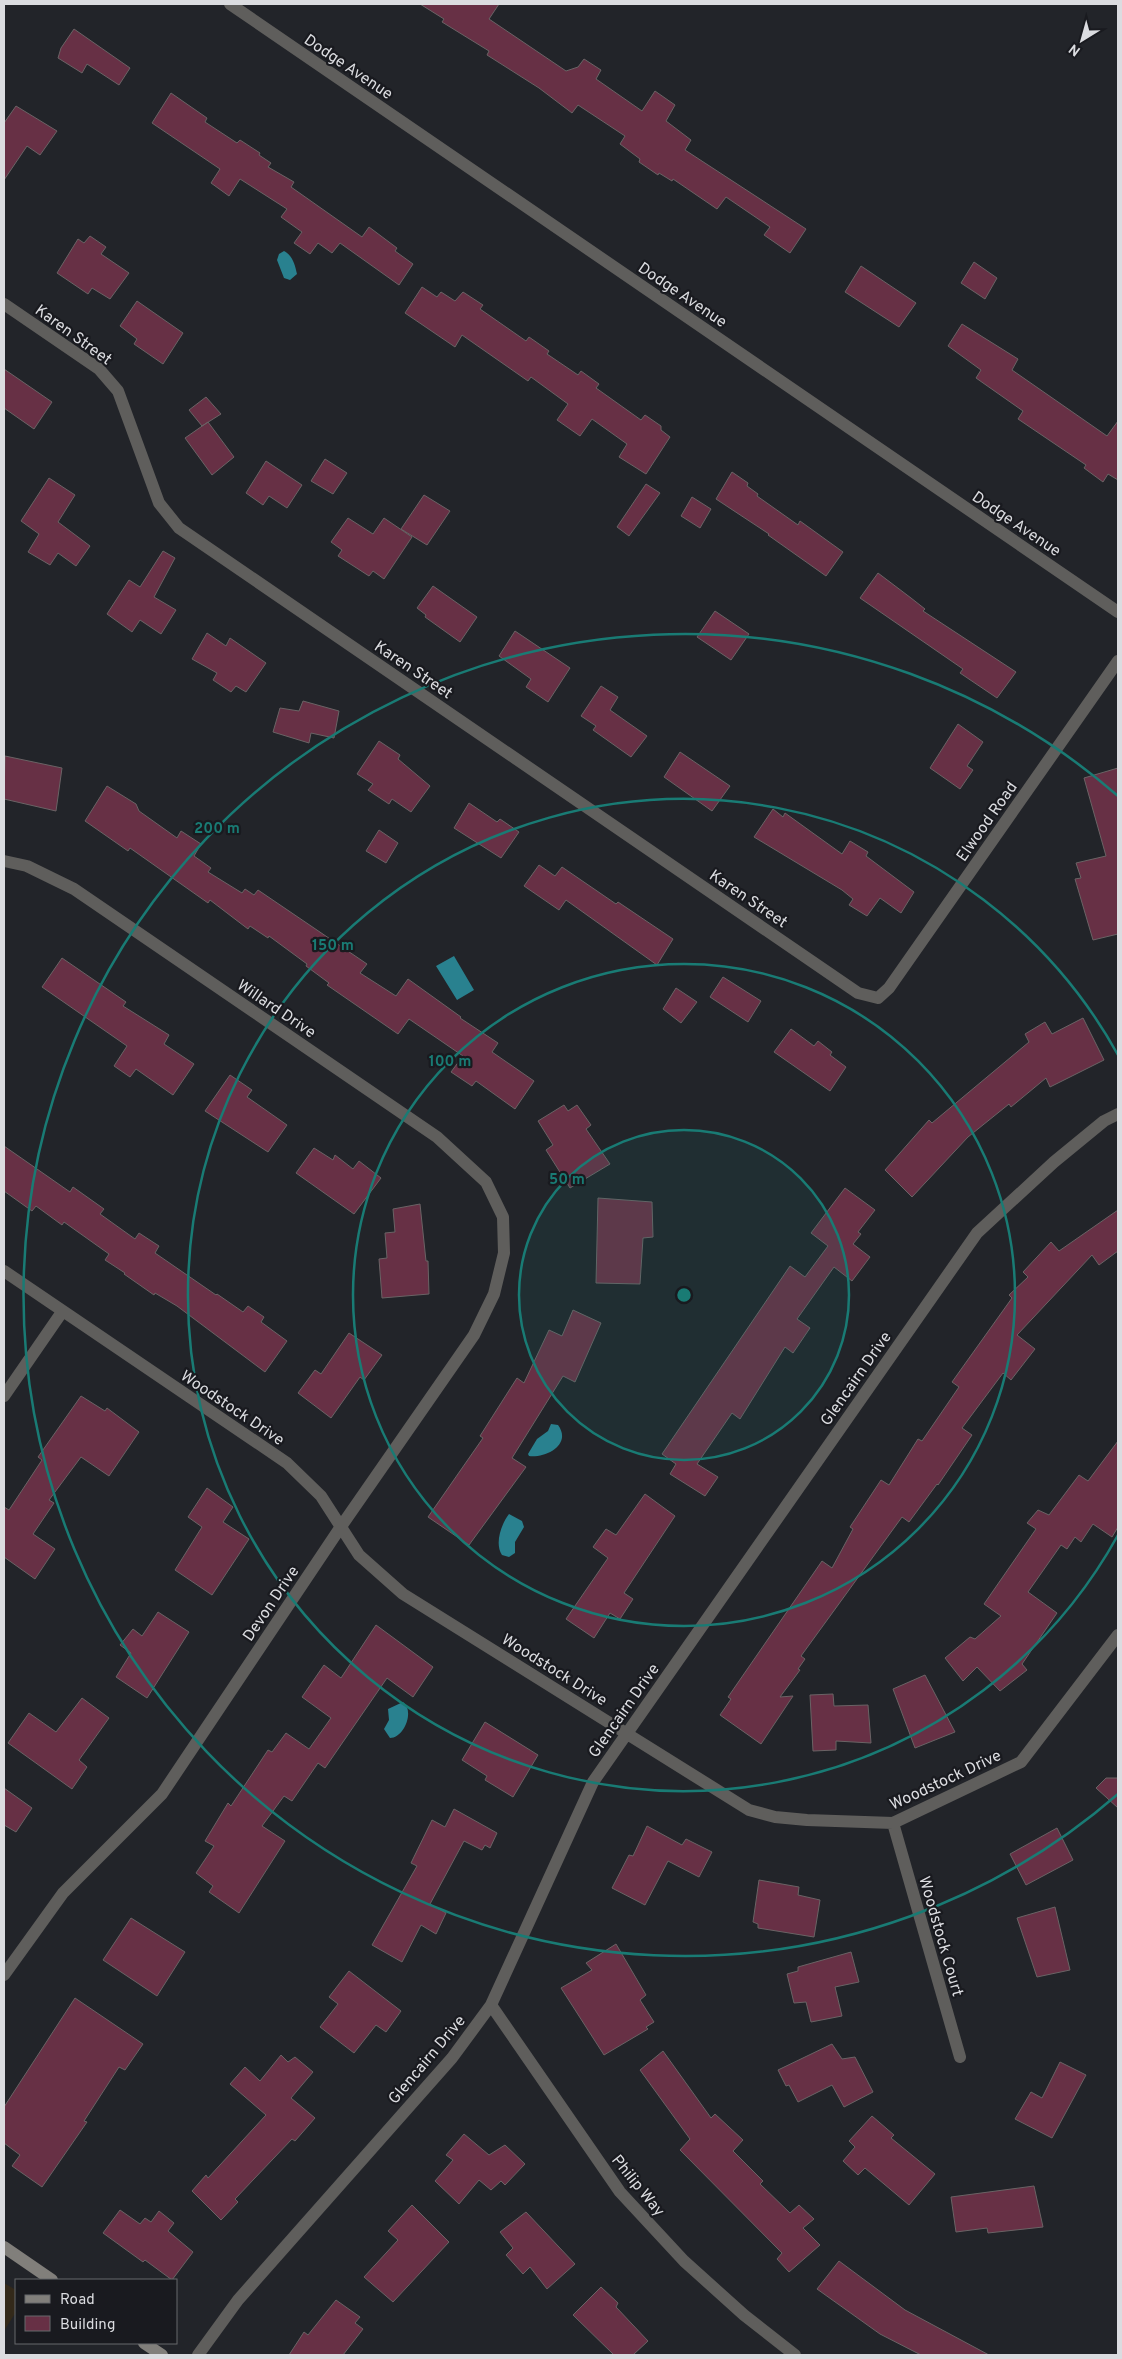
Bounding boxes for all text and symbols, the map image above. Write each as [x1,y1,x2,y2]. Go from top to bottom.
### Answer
north arrow [1057,15,1107,65]
street label: Dodge Avenue [300,31,396,105]
text: N [1066,39,1084,59]
street label: Dodge Avenue [634,259,730,333]
street label: Karen Street [30,301,115,370]
street label: Dodge Avenue [968,488,1064,562]
street label: Karen Street [370,637,456,704]
street label: Elwood Road [953,778,1023,866]
text: 200 m [194,820,240,839]
street label: Karen Street [705,866,791,933]
text: 150 m [312,937,354,956]
street label: Willard Drive [233,976,319,1043]
text: 100 m [429,1053,471,1072]
text: 50 m [549,1171,585,1190]
centre of rings [675,1286,693,1304]
street label: Glencairn Drive [817,1328,896,1430]
street label: Woodstock Drive [176,1367,288,1451]
street label: Devon Drive [239,1563,304,1646]
street label: Woodstock Drive [497,1630,611,1711]
street label: Glencairn Drive [585,1660,664,1762]
street label: Woodstock Drive [887,1746,1005,1815]
street label: Woodstock Court [913,1874,967,1999]
street label: Glencairn Drive [384,2012,471,2109]
street label: Philip Way [606,2151,668,2221]
legend [15,2279,178,2344]
text: Road [60,2291,95,2310]
text: Building [60,2316,115,2335]

